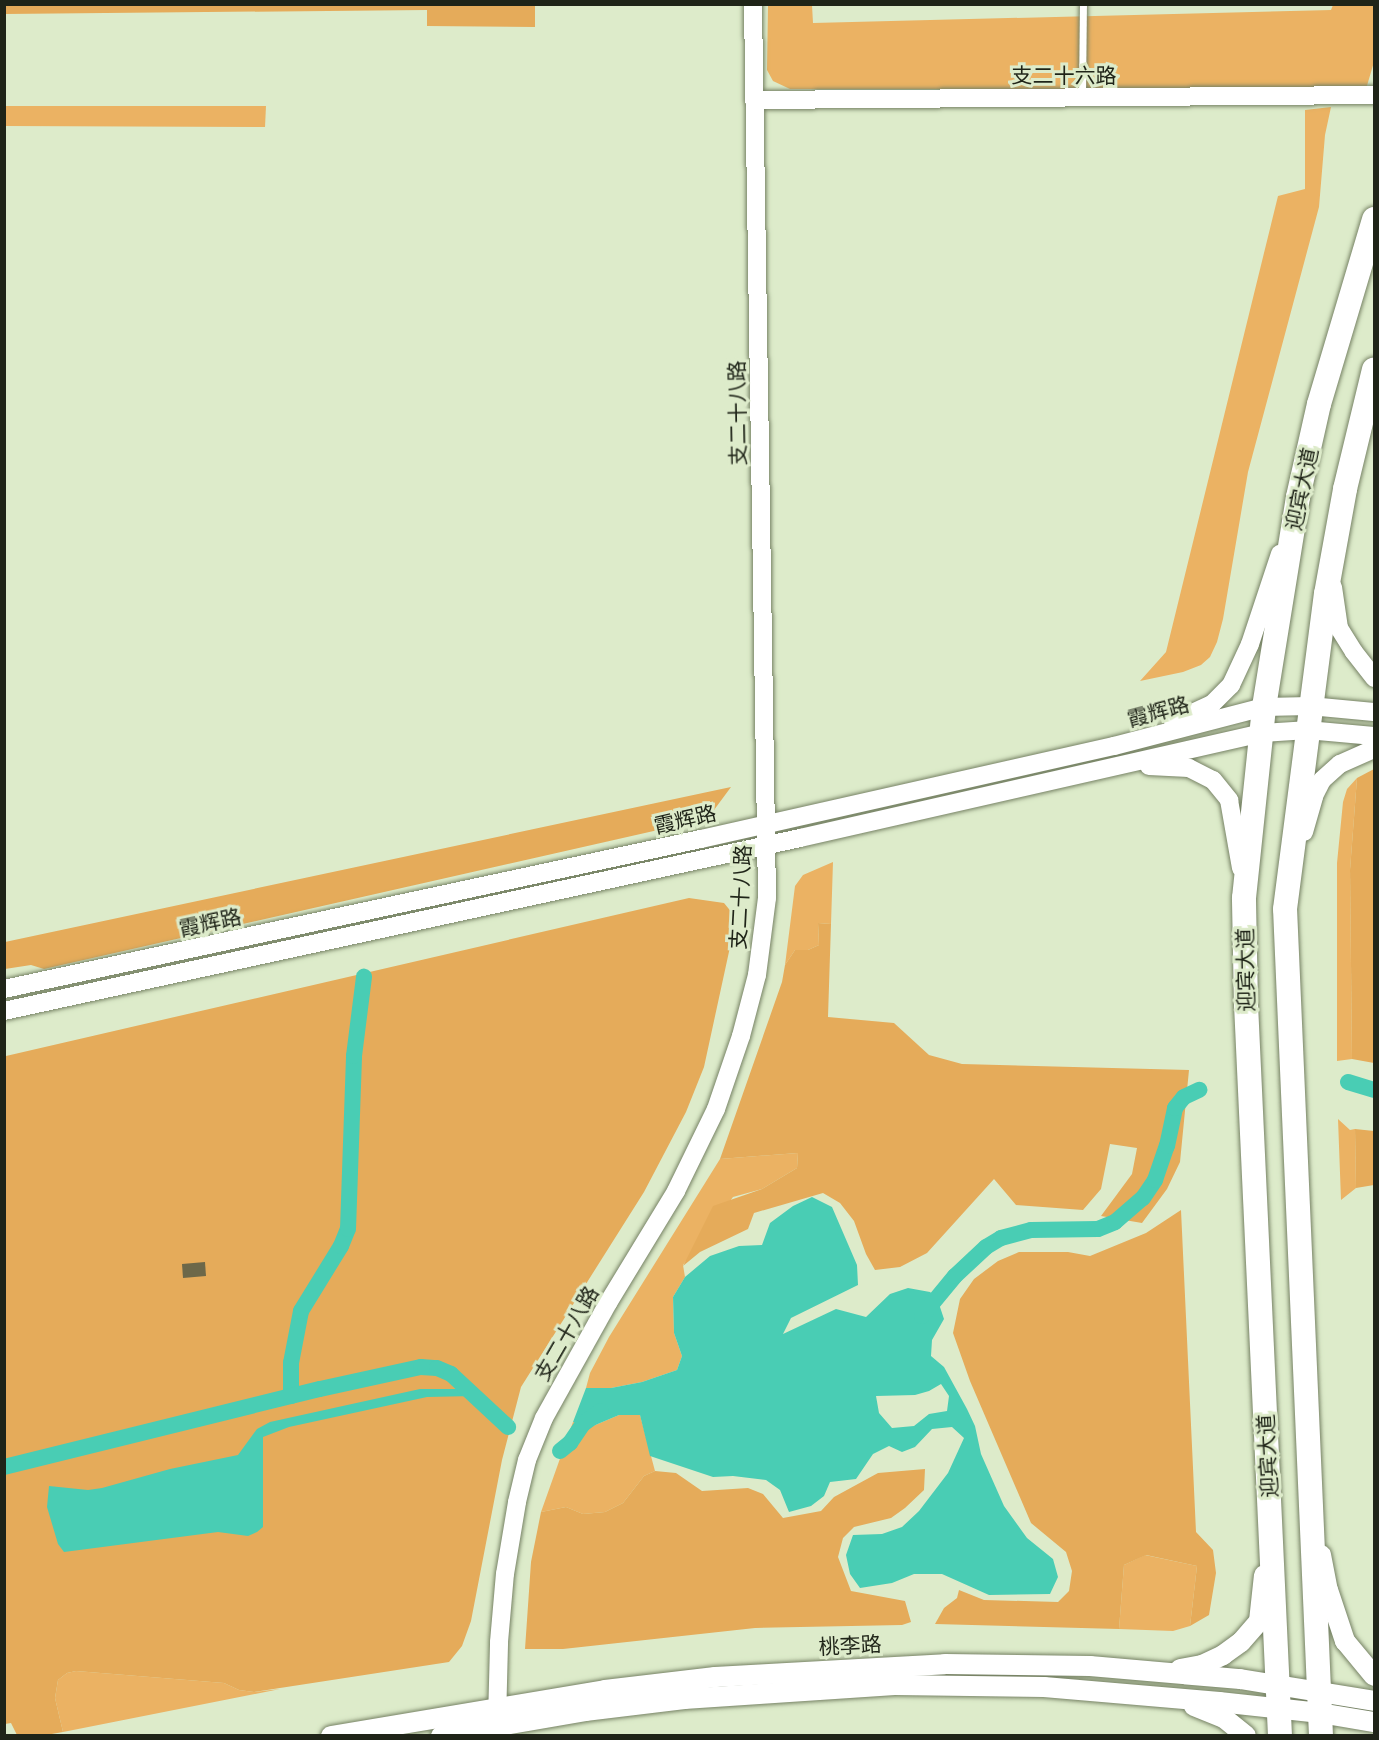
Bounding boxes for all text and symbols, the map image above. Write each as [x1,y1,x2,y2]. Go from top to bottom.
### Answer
street label: 支二十六路 [1012,62,1116,88]
street label: 支二十八路 [723,360,751,466]
street label: 迎宾大道 [1280,445,1322,533]
street label: 霞辉路 [1124,691,1192,731]
street label: 霞辉路 [651,800,719,838]
street label: 支二十八路 [725,844,755,950]
street label: 霞辉路 [177,903,243,941]
street label: 迎宾大道 [1232,928,1258,1012]
street label: 支二十八路 [529,1281,603,1385]
street label: 迎宾大道 [1252,1413,1282,1499]
street label: 桃李路 [818,1631,882,1659]

